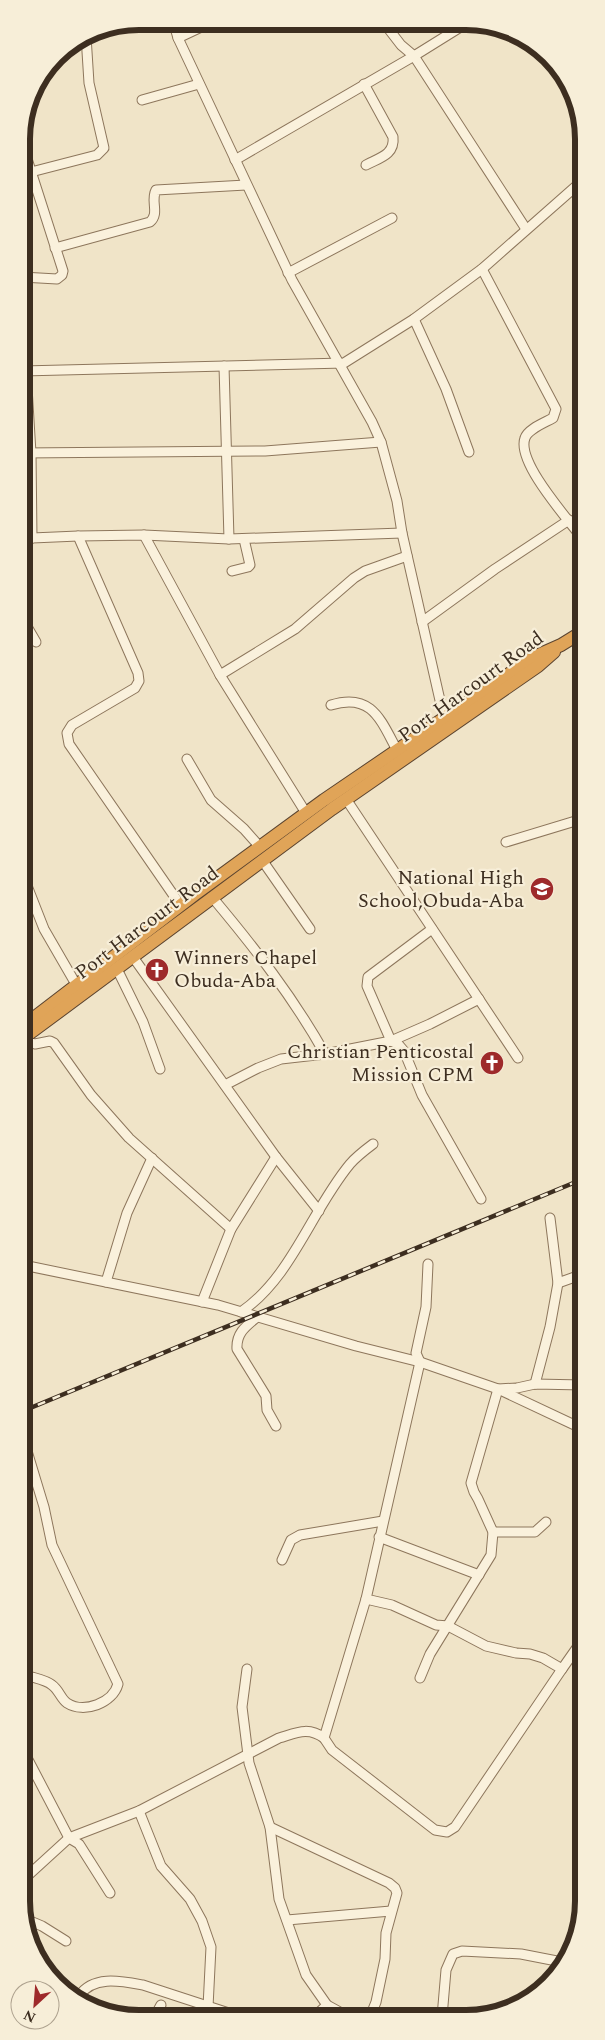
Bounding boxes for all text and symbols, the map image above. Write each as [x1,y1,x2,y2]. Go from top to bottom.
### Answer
street label: Port Harcourt Road [392,624,550,750]
street label: Port Harcourt Road [69,859,225,987]
place label: National High School,Obuda-Aba [358,863,524,916]
school or university icon: National High School,Obuda-Aba [529,876,555,902]
place label: Winners Chapel Obuda-Aba [174,943,317,996]
church icon: Winners Chapel Obuda-Aba [144,957,170,983]
place label: Christian Penticostal Mission CPM [287,1037,474,1090]
church icon: Christian Penticostal Mission CPM [479,1050,505,1076]
north arrow [10,1980,60,2030]
text: N [20,2004,39,2028]

